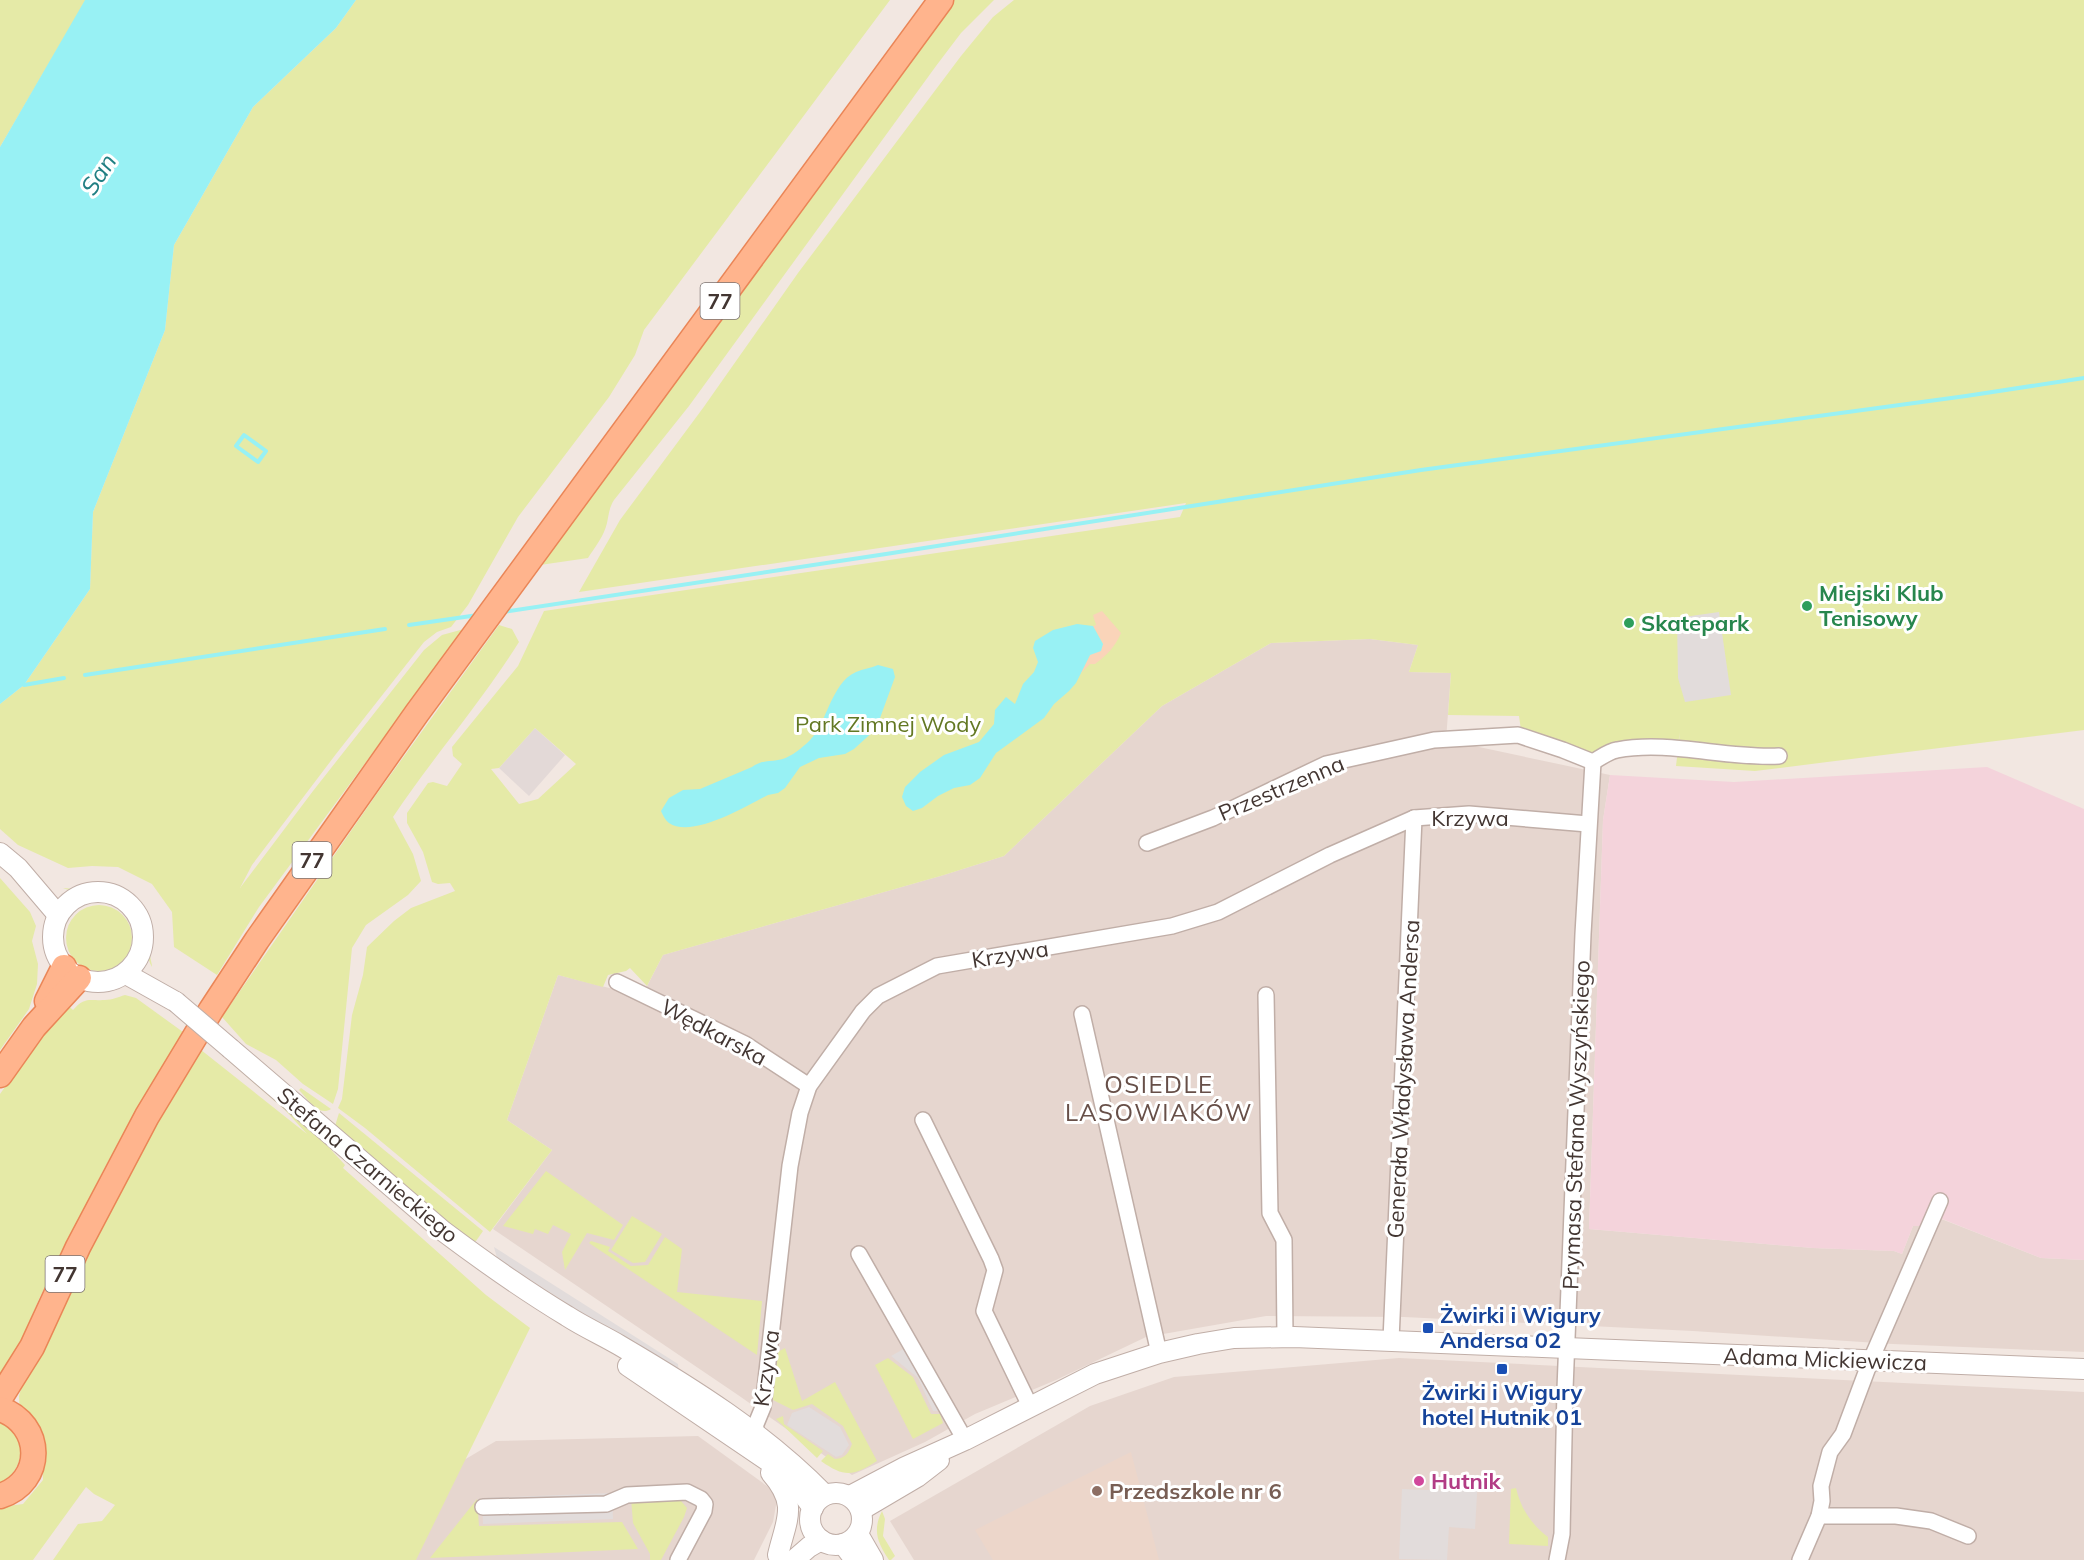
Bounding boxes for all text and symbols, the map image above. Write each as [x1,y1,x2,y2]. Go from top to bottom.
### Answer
water label: San [74,148,122,200]
road number: 77 [700,283,740,319]
place label: Miejski Klub Tenisowy [1819,579,1944,632]
marker: Miejski Klub Tenisowy [1800,599,1814,613]
place label: Skatepark [1641,609,1750,637]
marker: Skatepark [1622,616,1636,630]
park label: Park Zimnej Wody [795,710,981,738]
street label: Przestrzenna [1214,749,1348,827]
street label: Krzywa [1431,804,1509,832]
road number: 77 [292,842,332,878]
street label: Generała Władysława Andersa [1381,919,1425,1239]
street label: Krzywa [970,934,1050,974]
street label: Prymasa Stefana Wyszyńskiego [1556,960,1596,1290]
street label: Wędkarska [656,992,772,1072]
district label: OSIEDLE LASOWIAKÓW [1065,1069,1253,1127]
street label: Stefana Czarnieckiego [272,1081,464,1249]
road number: 77 [46,1256,84,1292]
place label: Żwirki i Wigury Andersa 02 [1440,1301,1601,1354]
marker: Żwirki i Wigury Andersa 02 [1421,1321,1435,1335]
street label: Krzywa [747,1328,785,1408]
street label: Adama Mickiewicza [1723,1341,1927,1377]
marker: Żwirki i Wigury hotel Hutnik 01 [1495,1362,1509,1376]
place label: Żwirki i Wigury hotel Hutnik 01 [1422,1378,1582,1431]
place label: Hutnik [1431,1467,1501,1495]
marker: Hutnik [1412,1474,1426,1488]
place label: Przedszkole nr 6 [1109,1477,1282,1505]
marker: Przedszkole nr 6 [1090,1484,1104,1498]

